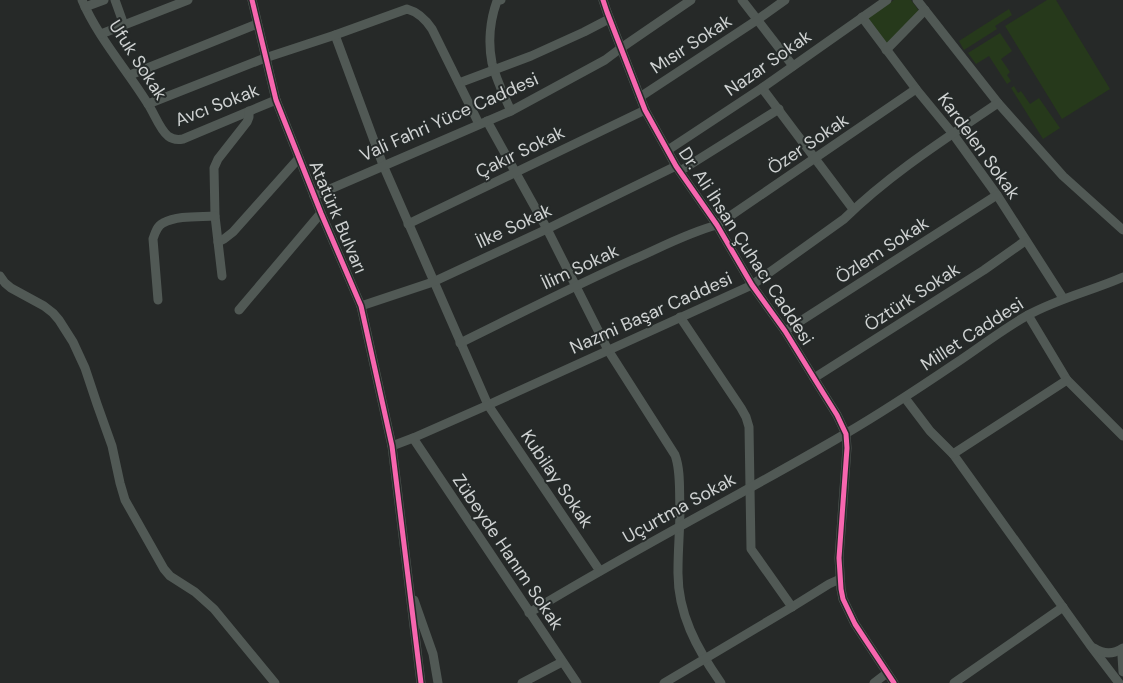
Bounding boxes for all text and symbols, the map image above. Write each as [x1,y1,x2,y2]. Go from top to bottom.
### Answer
street label: Mısır Sokak [646,9,736,79]
street label: Ufuk Sokak [103,15,173,105]
street label: Nazar Sokak [720,24,816,102]
street label: Vali Fahri Yüce Caddesi [356,67,542,167]
street label: Avcı Sokak [172,78,262,132]
street label: Kardelen Sokak [932,88,1026,204]
street label: Özer Sokak [763,108,853,180]
street label: Çakır Sokak [471,120,569,184]
street label: Dr. Ali İhsan Çuhacı Caddesi [673,142,819,350]
street label: Atatürk Bulvarı [303,157,373,277]
street label: İlke Sokak [472,198,556,254]
street label: Özlem Sokak [831,211,933,289]
street label: İlim Sokak [538,239,622,295]
street label: Öztürk Sokak [860,257,964,337]
street label: Nazmi Başar Caddesi [566,266,736,360]
street label: Millet Caddesi [916,292,1028,376]
street label: Kubilay Sokak [515,425,599,533]
street label: Uçurtma Sokak [618,467,740,549]
street label: Zübeyde Hanım Sokak [447,469,569,635]

